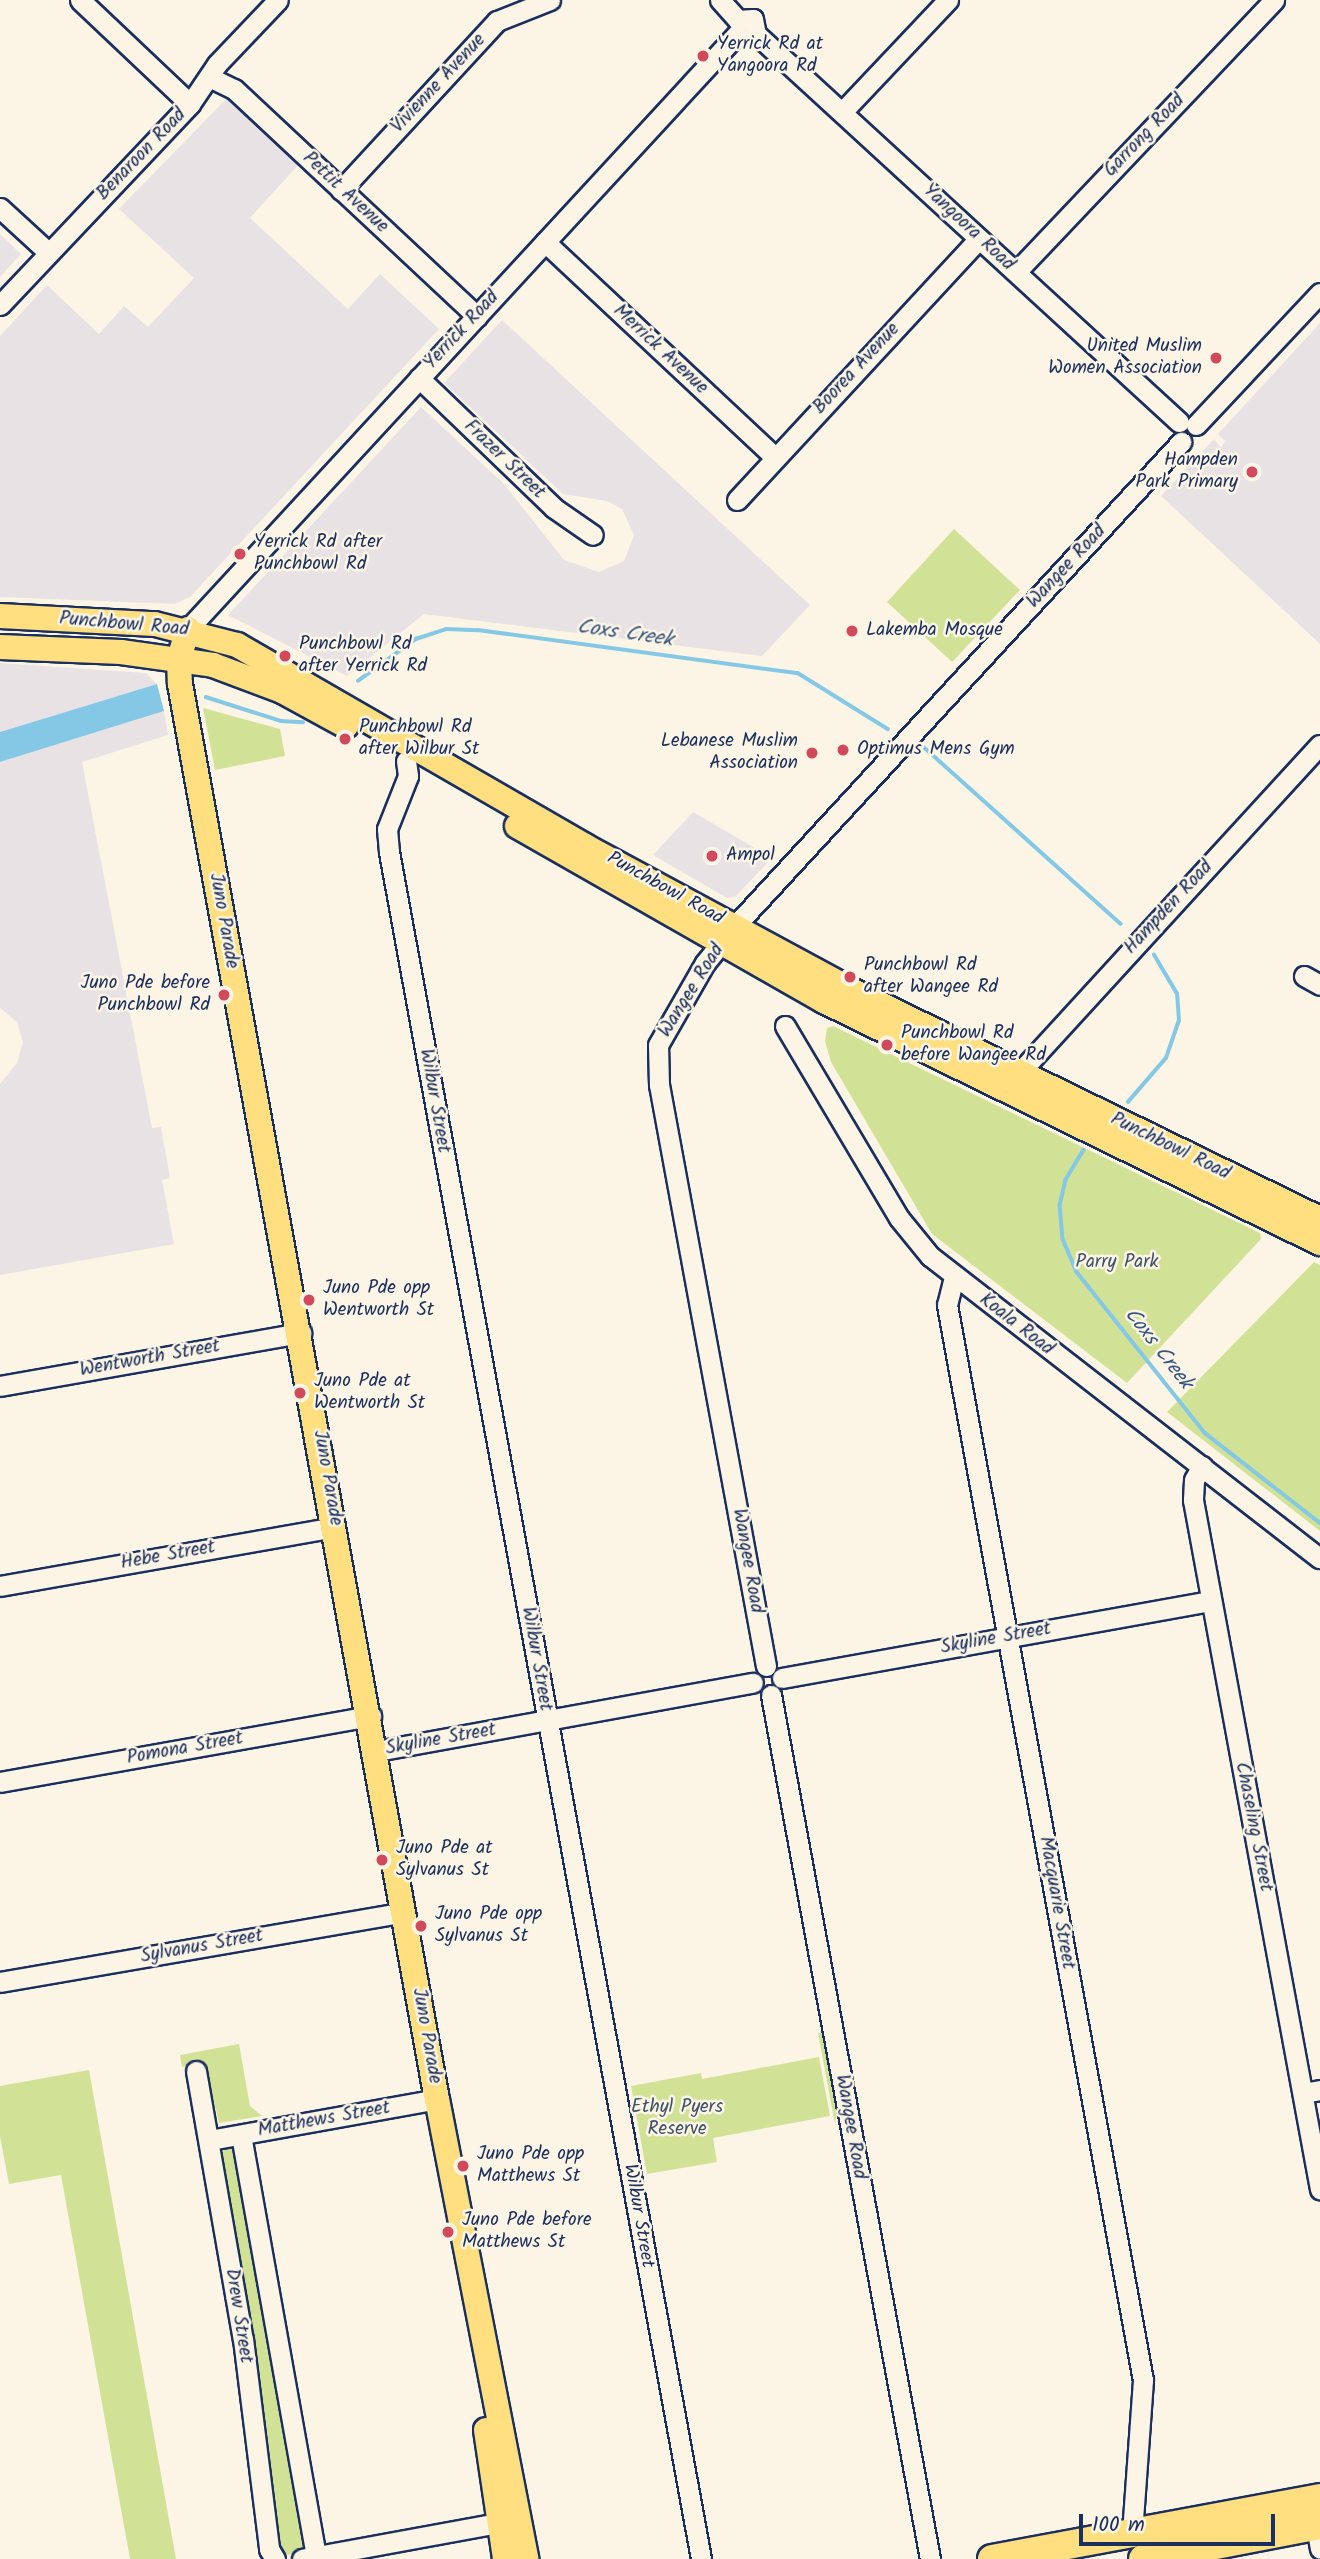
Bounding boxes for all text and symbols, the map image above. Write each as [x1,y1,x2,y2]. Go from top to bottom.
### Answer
street label: Vivienne Avenue [387,29,491,139]
place label: Yerrick Rd at Yangoora Rd [717,34,823,78]
marker: Yerrick Rd at Yangoora Rd [695,48,711,64]
street label: Garrong Road [1100,90,1190,182]
street label: Benaroon Road [92,104,192,206]
street label: Pettit Avenue [297,147,393,239]
street label: Yangoora Road [917,180,1019,276]
street label: Yerrick Road [420,287,504,375]
street label: Merrick Avenue [608,300,712,400]
street label: Boorea Avenue [809,319,905,419]
place label: United Muslim Women Association [1048,336,1202,380]
marker: United Muslim Women Association [1208,350,1224,366]
street label: Frazer Street [459,416,549,504]
place label: Hampden Park Primary [1136,450,1238,494]
marker: Hampden Park Primary [1244,464,1260,480]
street label: Wangee Road [1023,521,1111,613]
place label: Yerrick Rd after Punchbowl Rd [254,532,382,576]
marker: Yerrick Rd after Punchbowl Rd [232,546,248,562]
street label: Punchbowl Road [58,608,190,642]
water label: Coxs Creek [575,615,675,653]
place label: Lakemba Mosque [866,620,1003,642]
marker: Lakemba Mosque [844,623,860,639]
place label: Punchbowl Rd after Yerrick Rd [299,634,427,678]
marker: Punchbowl Rd after Yerrick Rd [277,648,293,664]
place label: Punchbowl Rd after Wilbur St [359,717,479,761]
marker: Punchbowl Rd after Wilbur St [337,731,353,747]
place label: Lebanese Muslim Association [661,731,798,775]
place label: Optimus Mens Gym [857,739,1015,761]
marker: Optimus Mens Gym [835,742,851,758]
marker: Lebanese Muslim Association [804,745,820,761]
place label: Ampol [726,845,775,867]
street label: Punchbowl Road [603,848,727,930]
marker: Ampol [704,848,720,864]
street label: Hampden Road [1120,856,1218,960]
street label: Juno Parade [203,871,243,971]
street label: Wangee Road [654,940,730,1042]
place label: Punchbowl Rd after Wangee Rd [864,955,998,999]
marker: Punchbowl Rd after Wangee Rd [842,969,858,985]
place label: Juno Pde before Punchbowl Rd [81,973,210,1017]
marker: Juno Pde before Punchbowl Rd [216,987,232,1003]
place label: Punchbowl Rd before Wangee Rd [901,1023,1046,1067]
marker: Punchbowl Rd before Wangee Rd [879,1037,895,1053]
street label: Wilbur Street [414,1047,454,1155]
street label: Punchbowl Road [1107,1108,1233,1186]
park label: Parry Park [1076,1252,1158,1274]
place label: Juno Pde opp Wentworth St [323,1278,434,1322]
street label: Koala Road [974,1289,1058,1361]
marker: Juno Pde opp Wentworth St [301,1292,317,1308]
water label: Coxs Creek [1118,1303,1198,1395]
street label: Wentworth Street [78,1335,222,1383]
place label: Juno Pde at Wentworth St [314,1371,425,1415]
marker: Juno Pde at Wentworth St [292,1385,308,1401]
street label: Juno Parade [307,1428,347,1528]
street label: Wangee Road [727,1507,767,1615]
street label: Hebe Street [119,1536,217,1576]
street label: Wilbur Street [516,1605,556,1713]
street label: Skyline Street [939,1618,1053,1660]
street label: Skyline Street [384,1719,498,1761]
street label: Pomona Street [125,1728,245,1770]
street label: Chaseling Street [1229,1760,1277,1894]
street label: Macquarie Street [1033,1835,1079,1971]
place label: Juno Pde at Sylvanus St [396,1838,493,1882]
marker: Juno Pde at Sylvanus St [374,1852,390,1868]
place label: Juno Pde opp Sylvanus St [435,1904,542,1948]
marker: Juno Pde opp Sylvanus St [413,1918,429,1934]
street label: Sylvanus Street [139,1925,265,1969]
street label: Juno Parade [406,1986,446,2086]
street label: Wangee Road [830,2073,870,2181]
street label: Matthews Street [256,2097,392,2143]
park label: Ethyl Pyers Reserve [631,2097,723,2141]
place label: Juno Pde opp Matthews St [477,2144,584,2188]
marker: Juno Pde opp Matthews St [455,2158,471,2174]
street label: Wilbur Street [618,2162,658,2270]
place label: Juno Pde before Matthews St [462,2210,591,2254]
marker: Juno Pde before Matthews St [440,2224,456,2240]
street label: Drew Street [219,2267,257,2365]
scale bar [1082,2500,1278,2544]
text: 100 m [1092,2509,1145,2542]

